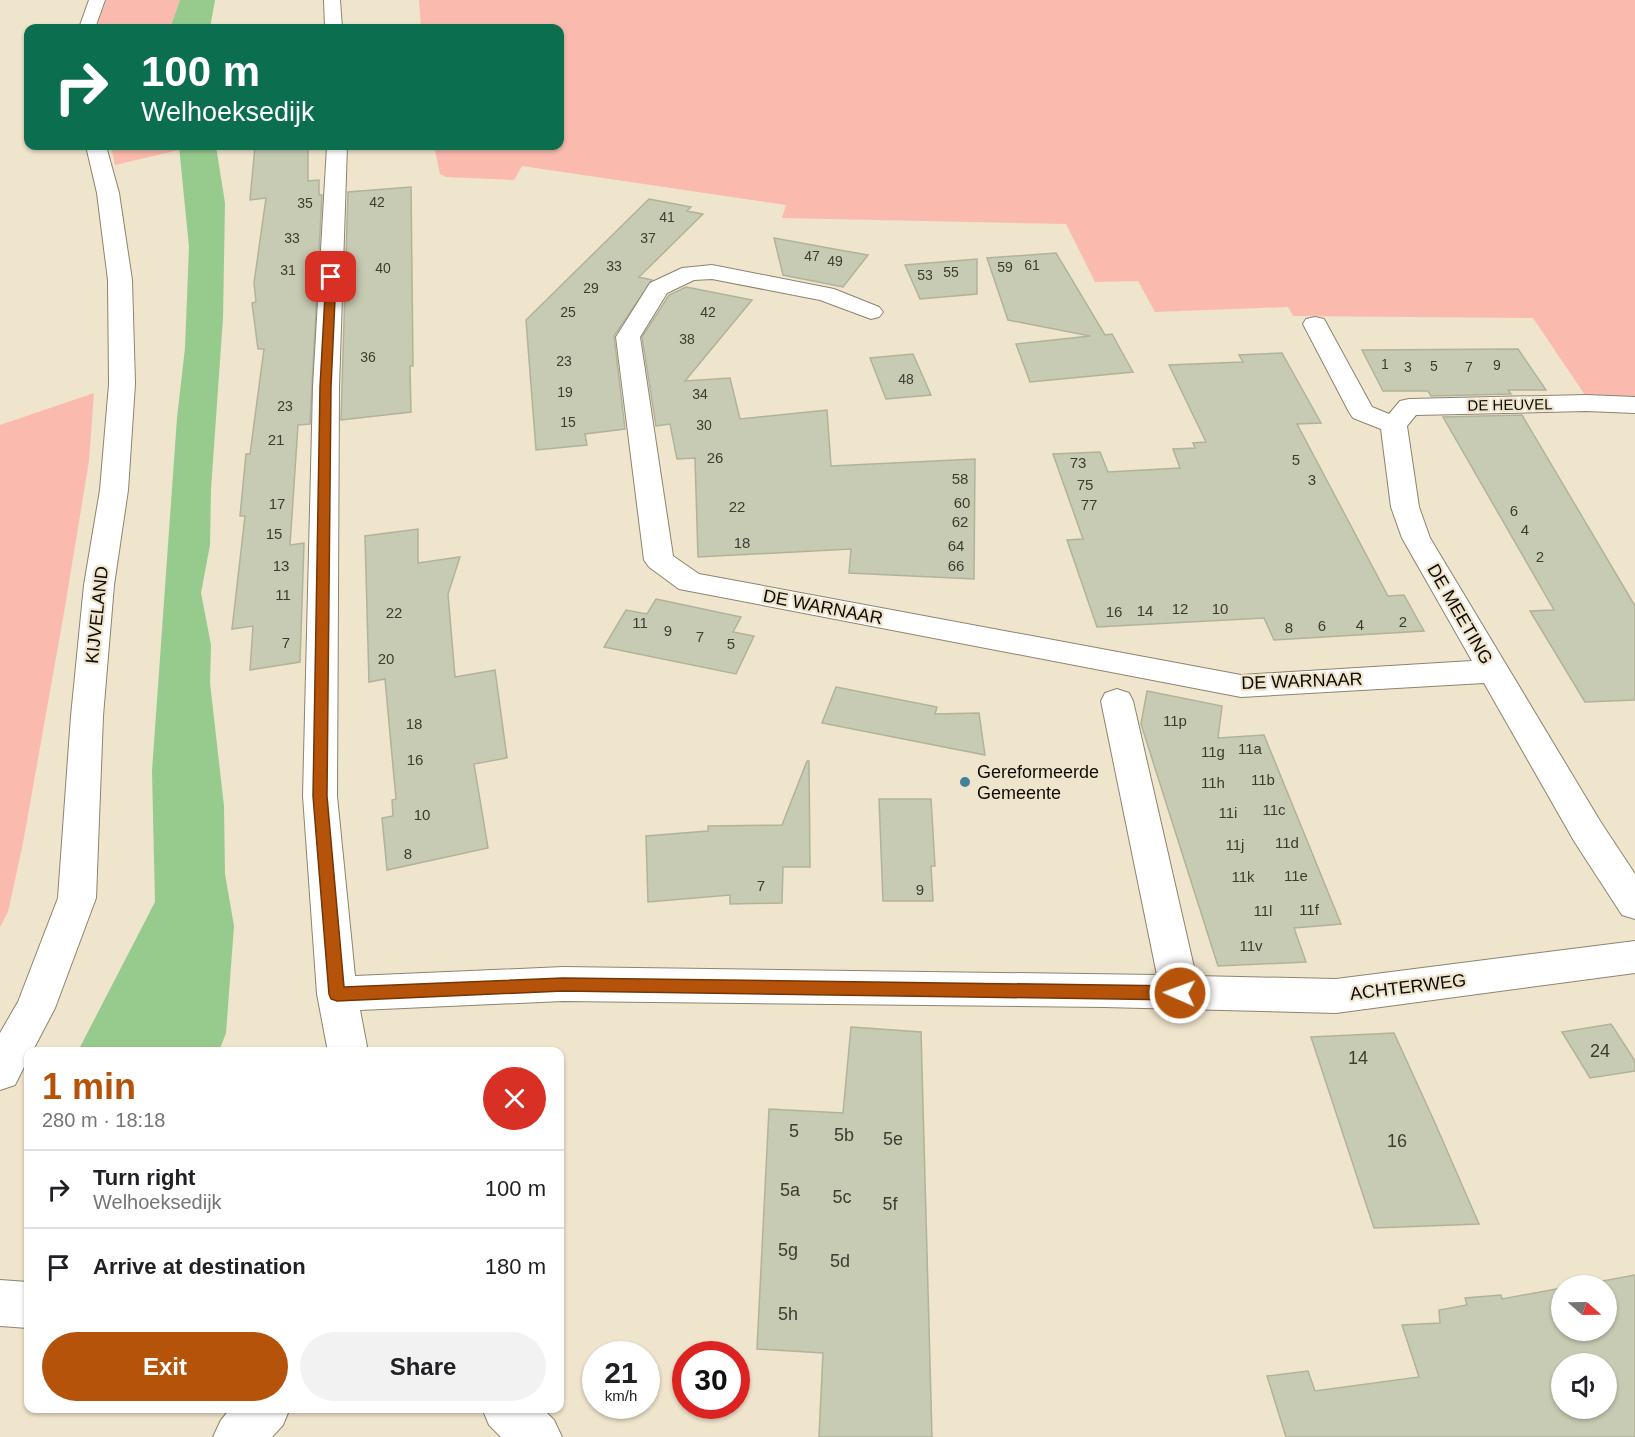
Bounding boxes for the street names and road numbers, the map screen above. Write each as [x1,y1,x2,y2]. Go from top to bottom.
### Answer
street label: DE HEUVEL [1467,395,1553,414]
street label: DE MEETING [1423,560,1497,668]
street label: KIJVELAND [82,565,112,665]
street label: DE WARNAAR [762,586,884,628]
street label: DE WARNAAR [1241,669,1363,693]
street label: ACHTERWEG [1349,970,1467,1004]

